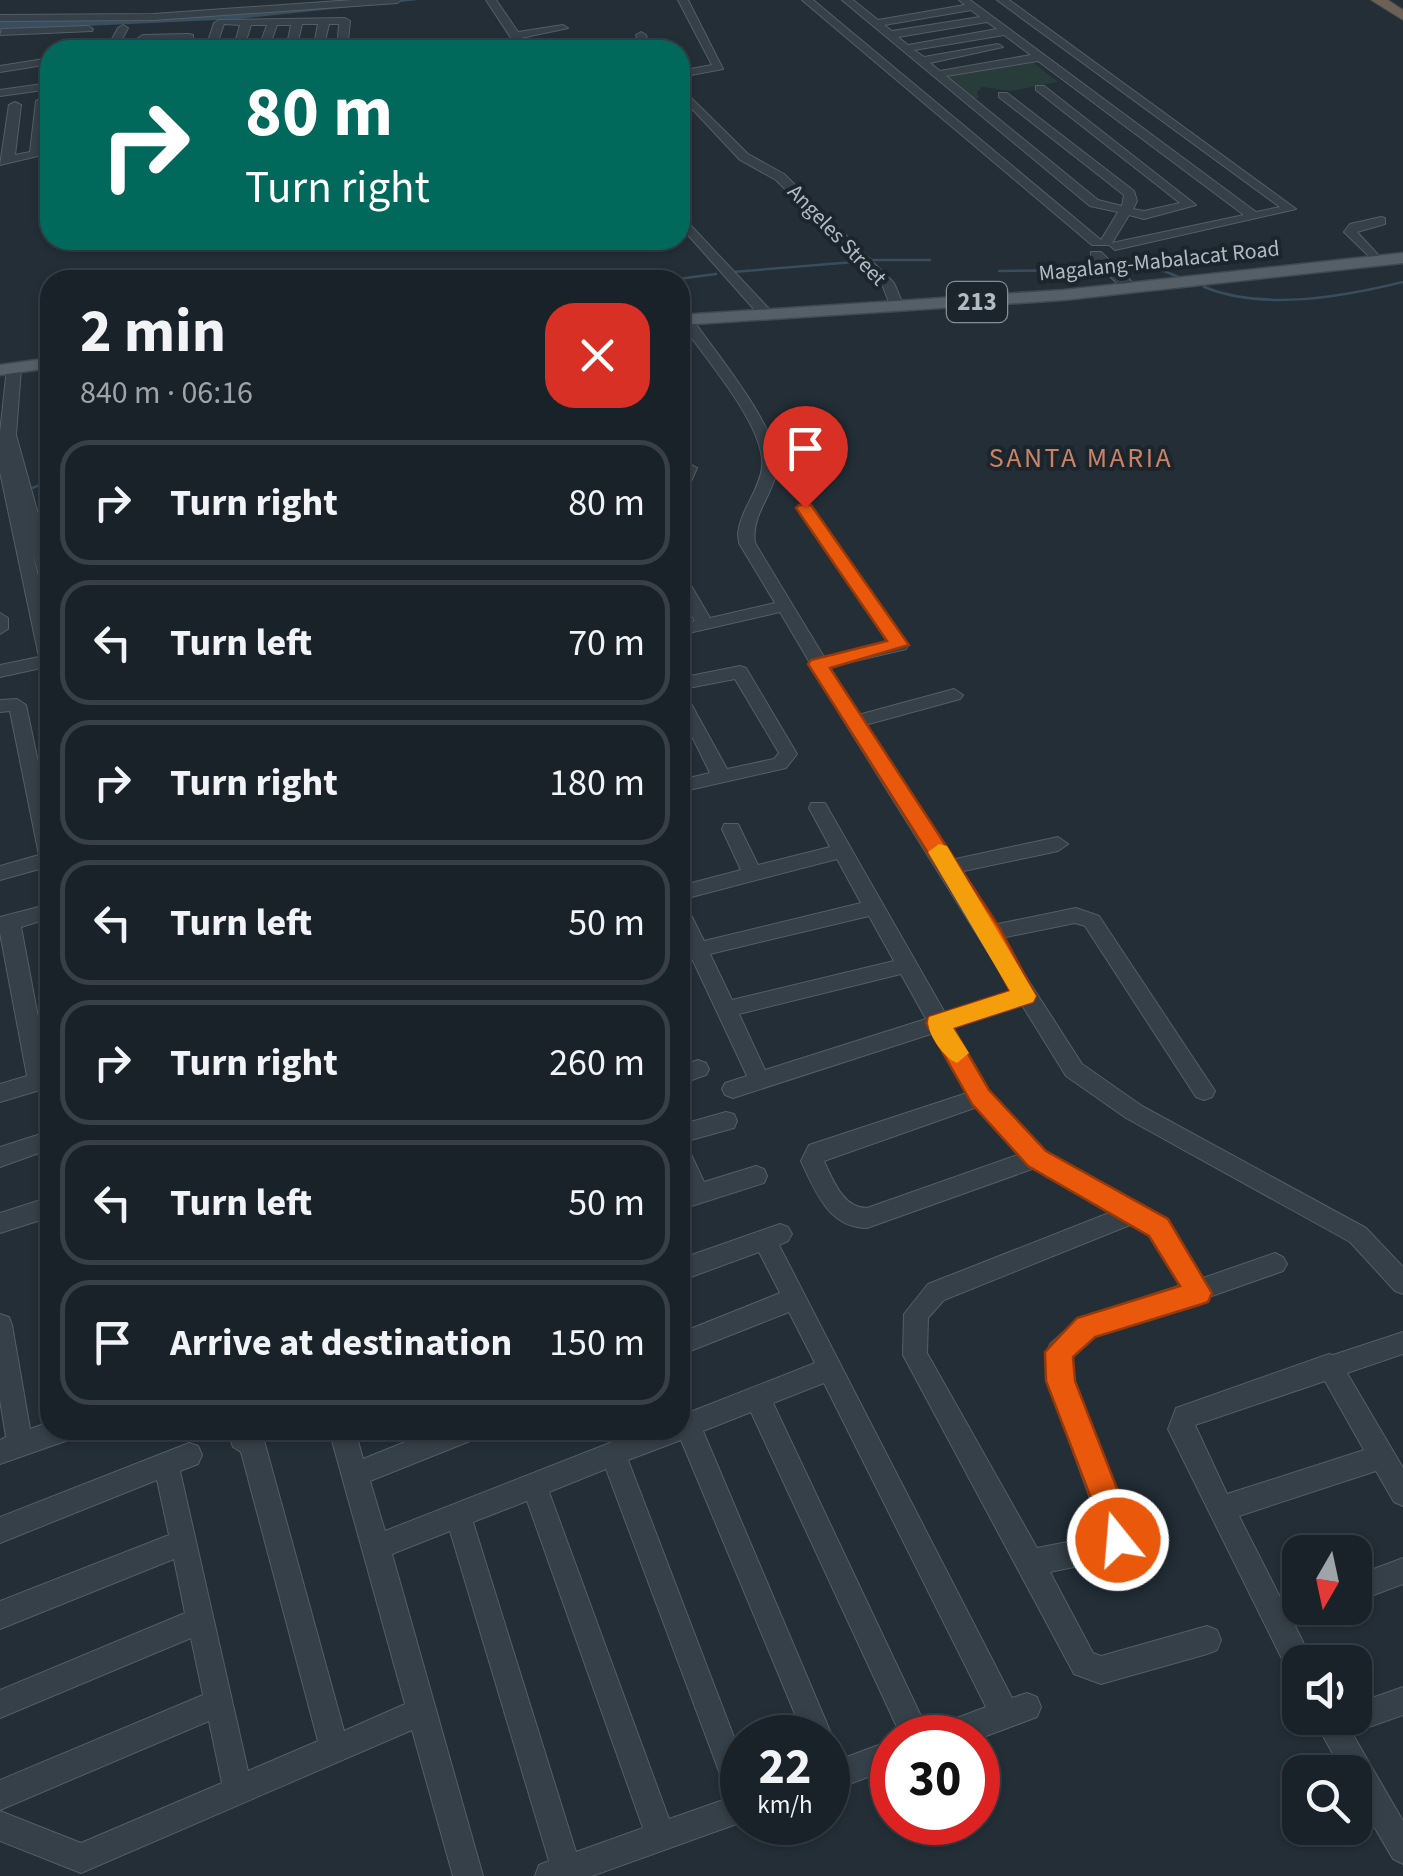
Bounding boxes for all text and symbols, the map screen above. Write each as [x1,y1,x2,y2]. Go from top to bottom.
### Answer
text: 80 m [245,63,393,163]
icon: right [80,80,210,210]
text: Turn right [245,156,430,220]
street label: Angeles Street [780,177,894,294]
street label: Magalang-Mabalacat Road [1037,232,1281,290]
road number: 213 [947,282,1007,322]
text: 2 min [80,290,226,375]
button: close [545,303,650,408]
text: 840 m · 06:16 [80,370,253,416]
pin [763,406,848,509]
icon: arrive [778,421,833,476]
district label: SANTA MARIA [989,438,1173,478]
icon: right [85,475,140,530]
text: Turn right [170,476,338,530]
text: 80 m [568,476,645,530]
icon: left [85,615,140,670]
text: Turn left [170,616,312,670]
text: 70 m [568,616,645,670]
icon: right [85,755,140,810]
text: Turn right [170,756,338,810]
text: 180 m [549,756,645,810]
icon: left [85,895,140,950]
text: Turn left [170,896,312,950]
text: 50 m [568,896,645,950]
icon: right [85,1035,140,1090]
text: Turn right [170,1036,338,1090]
text: 260 m [549,1036,645,1090]
icon: left [85,1175,140,1230]
text: Turn left [170,1176,312,1230]
text: 50 m [568,1176,645,1230]
icon: arrive [85,1315,140,1370]
text: Arrive at destination [170,1316,512,1370]
text: 150 m [549,1316,645,1370]
position arrow [1066,1488,1170,1592]
north arrow [1282,1535,1372,1625]
map controls [1282,1535,1372,1845]
button: sound [1282,1645,1372,1735]
speed limit sign: 30 [870,1715,1000,1845]
text: 22 [759,1732,811,1803]
button: search [1282,1755,1372,1845]
text: km/h [757,1787,813,1823]

